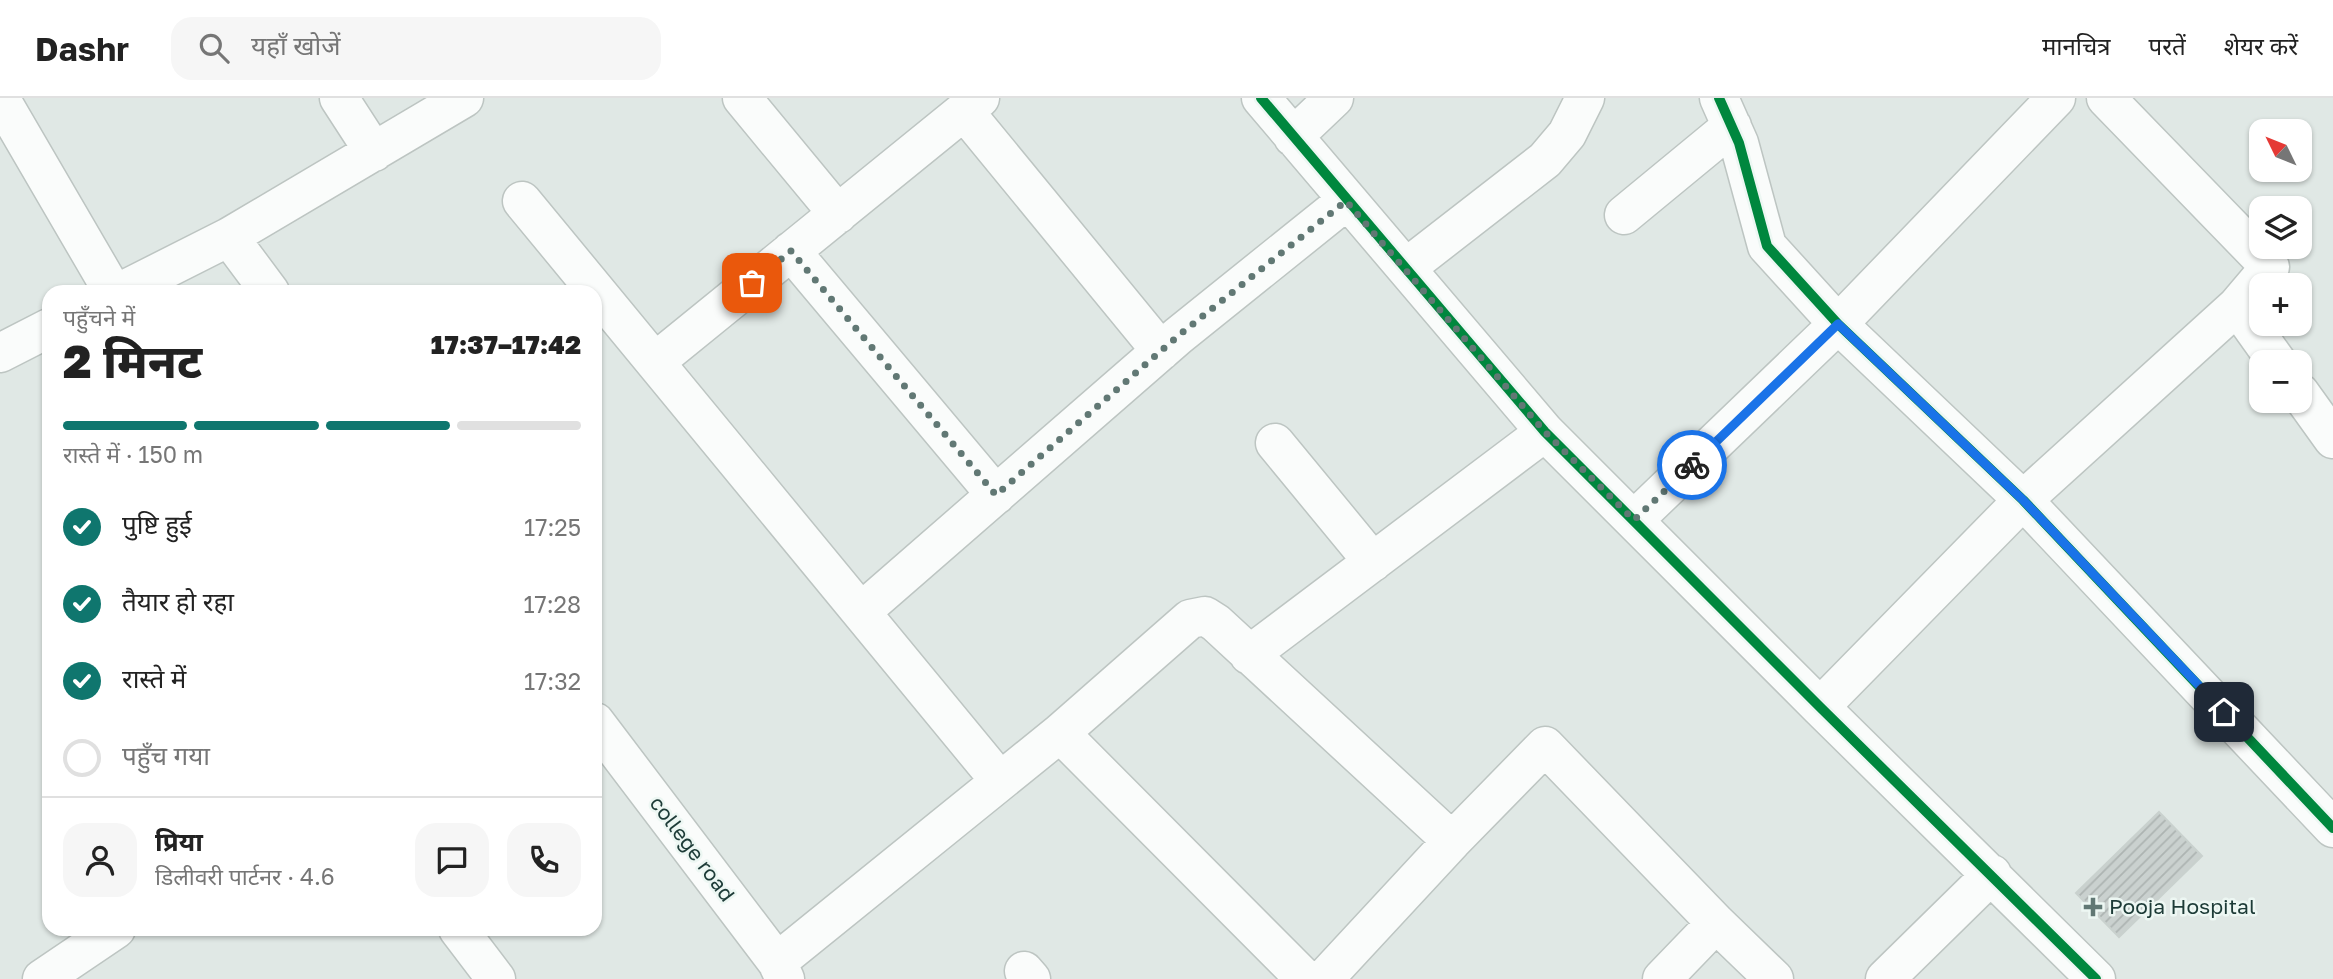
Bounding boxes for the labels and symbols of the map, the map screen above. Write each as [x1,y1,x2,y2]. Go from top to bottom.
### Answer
north arrow [2249,119,2312,182]
pin [722,253,782,313]
courier [1657,430,1727,500]
pin [2194,682,2254,742]
street label: college road [645,791,741,906]
place label: Pooja Hospital [2109,893,2256,919]
marker: Pooja Hospital [2083,897,2103,917]

